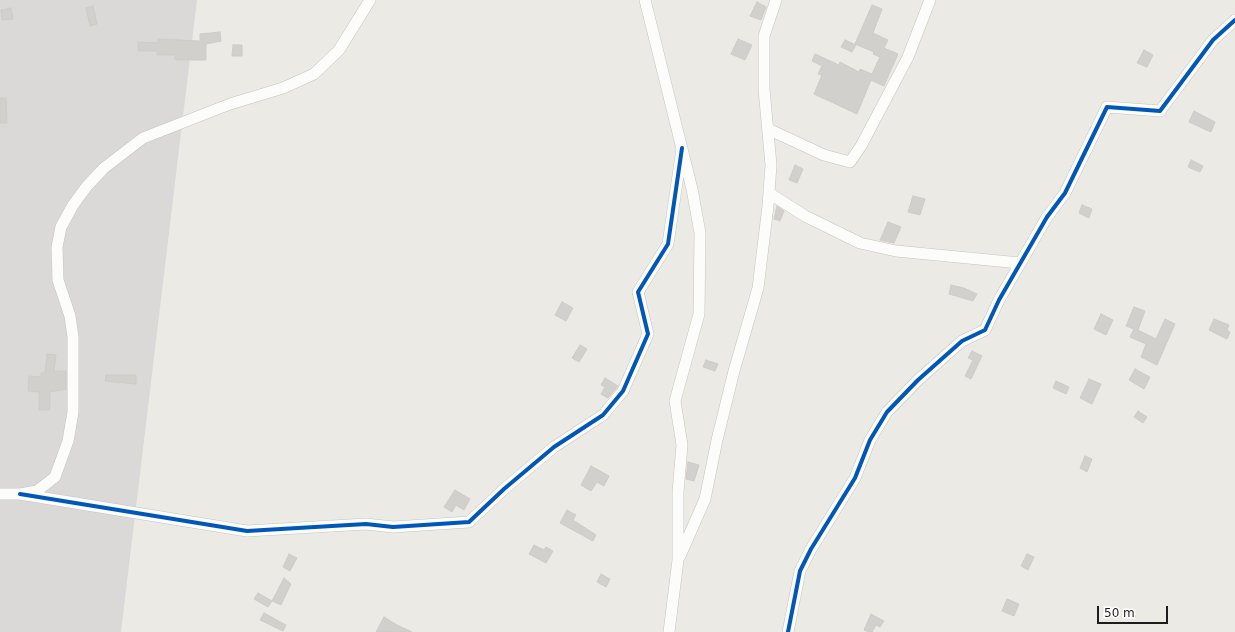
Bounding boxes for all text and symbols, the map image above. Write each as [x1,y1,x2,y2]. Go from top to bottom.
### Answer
scale bar [1099,598,1170,624]
text: 50 m [1104,606,1135,620]

